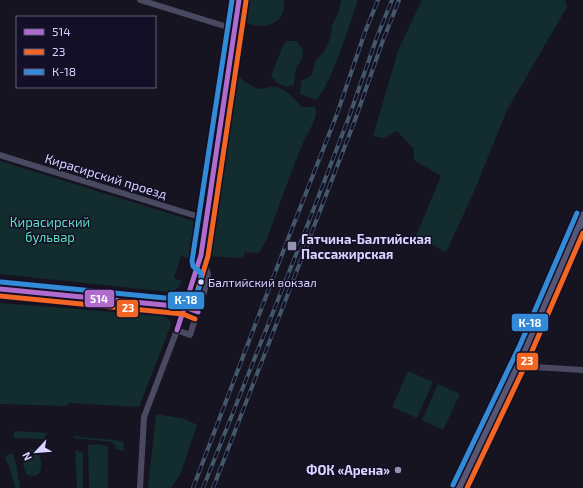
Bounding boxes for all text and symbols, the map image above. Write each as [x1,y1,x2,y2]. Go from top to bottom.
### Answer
legend [16,16,156,88]
text: 514 [52,24,71,38]
text: 23 [52,44,65,58]
text: К-18 [52,64,76,78]
street label: Кирасирский проезд [43,150,169,202]
park label: Кирасирский бульвар [10,214,90,245]
place label: Гатчина-Балтийская Пассажирская [301,231,431,262]
marker: Гатчина-Балтийская Пассажирская [286,240,298,252]
place label: Балтийский вокзал [208,275,317,289]
marker: Балтийский вокзал [196,277,206,287]
line badge: 514 [84,289,115,308]
line badge: К-18 [167,291,205,310]
text: 514 [90,292,108,305]
text: К-18 [175,293,198,306]
line badge: 23 [116,299,139,318]
text: 23 [122,301,134,314]
line badge: К-18 [511,313,549,332]
text: К-18 [519,316,542,329]
line badge: 23 [516,352,539,371]
text: 23 [521,354,533,367]
north arrow [16,432,56,472]
text: N [19,450,34,463]
place label: ФОК «Арена» [306,462,390,478]
marker: ФОК «Арена» [393,465,403,475]

